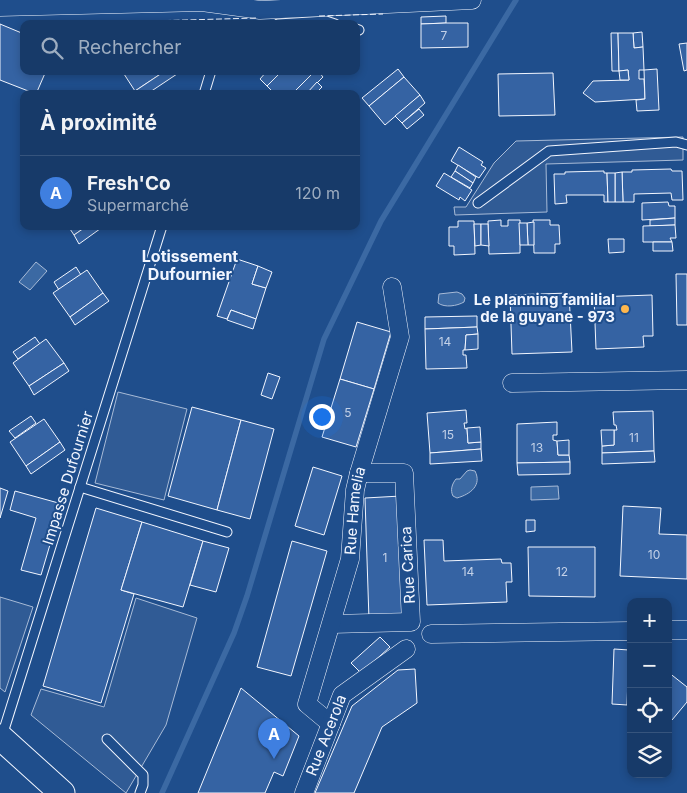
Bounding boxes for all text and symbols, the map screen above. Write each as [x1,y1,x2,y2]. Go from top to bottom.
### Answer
search box [20,20,360,75]
house number: 7 [441,28,448,43]
icon: search [38,34,66,62]
text: Rechercher [78,36,181,59]
text: À proximité [40,110,157,135]
text: Fresh'Co [87,172,171,195]
text: A [50,183,62,203]
text: 120 m [295,183,340,203]
text: Supermarché [87,195,189,215]
district label: Lotissement Dufournier [142,246,238,284]
place label: Le planning familial de la guyane - 973 [474,290,615,326]
marker: Le planning familial de la guyane - 973 [619,303,631,315]
house number: 14 [439,334,452,349]
your location [309,404,335,430]
house number: 5 [344,405,352,420]
street label: Impasse Dufournier [38,408,97,547]
house number: 15 [442,427,454,442]
house number: 11 [629,430,639,445]
house number: 13 [531,440,543,455]
street label: Rue Hamelia [340,464,369,555]
street label: Rue Carica [396,526,419,604]
house number: 10 [648,547,660,562]
house number: 1 [383,550,387,565]
house number: 14 [462,564,475,579]
house number: 12 [556,564,568,579]
map controls [627,598,672,778]
button: + [627,598,672,643]
button: − [627,643,672,688]
button: locate [627,688,672,733]
street label: Rue Acerola [302,692,350,778]
pin: A [258,718,290,759]
button: layers [627,733,672,778]

